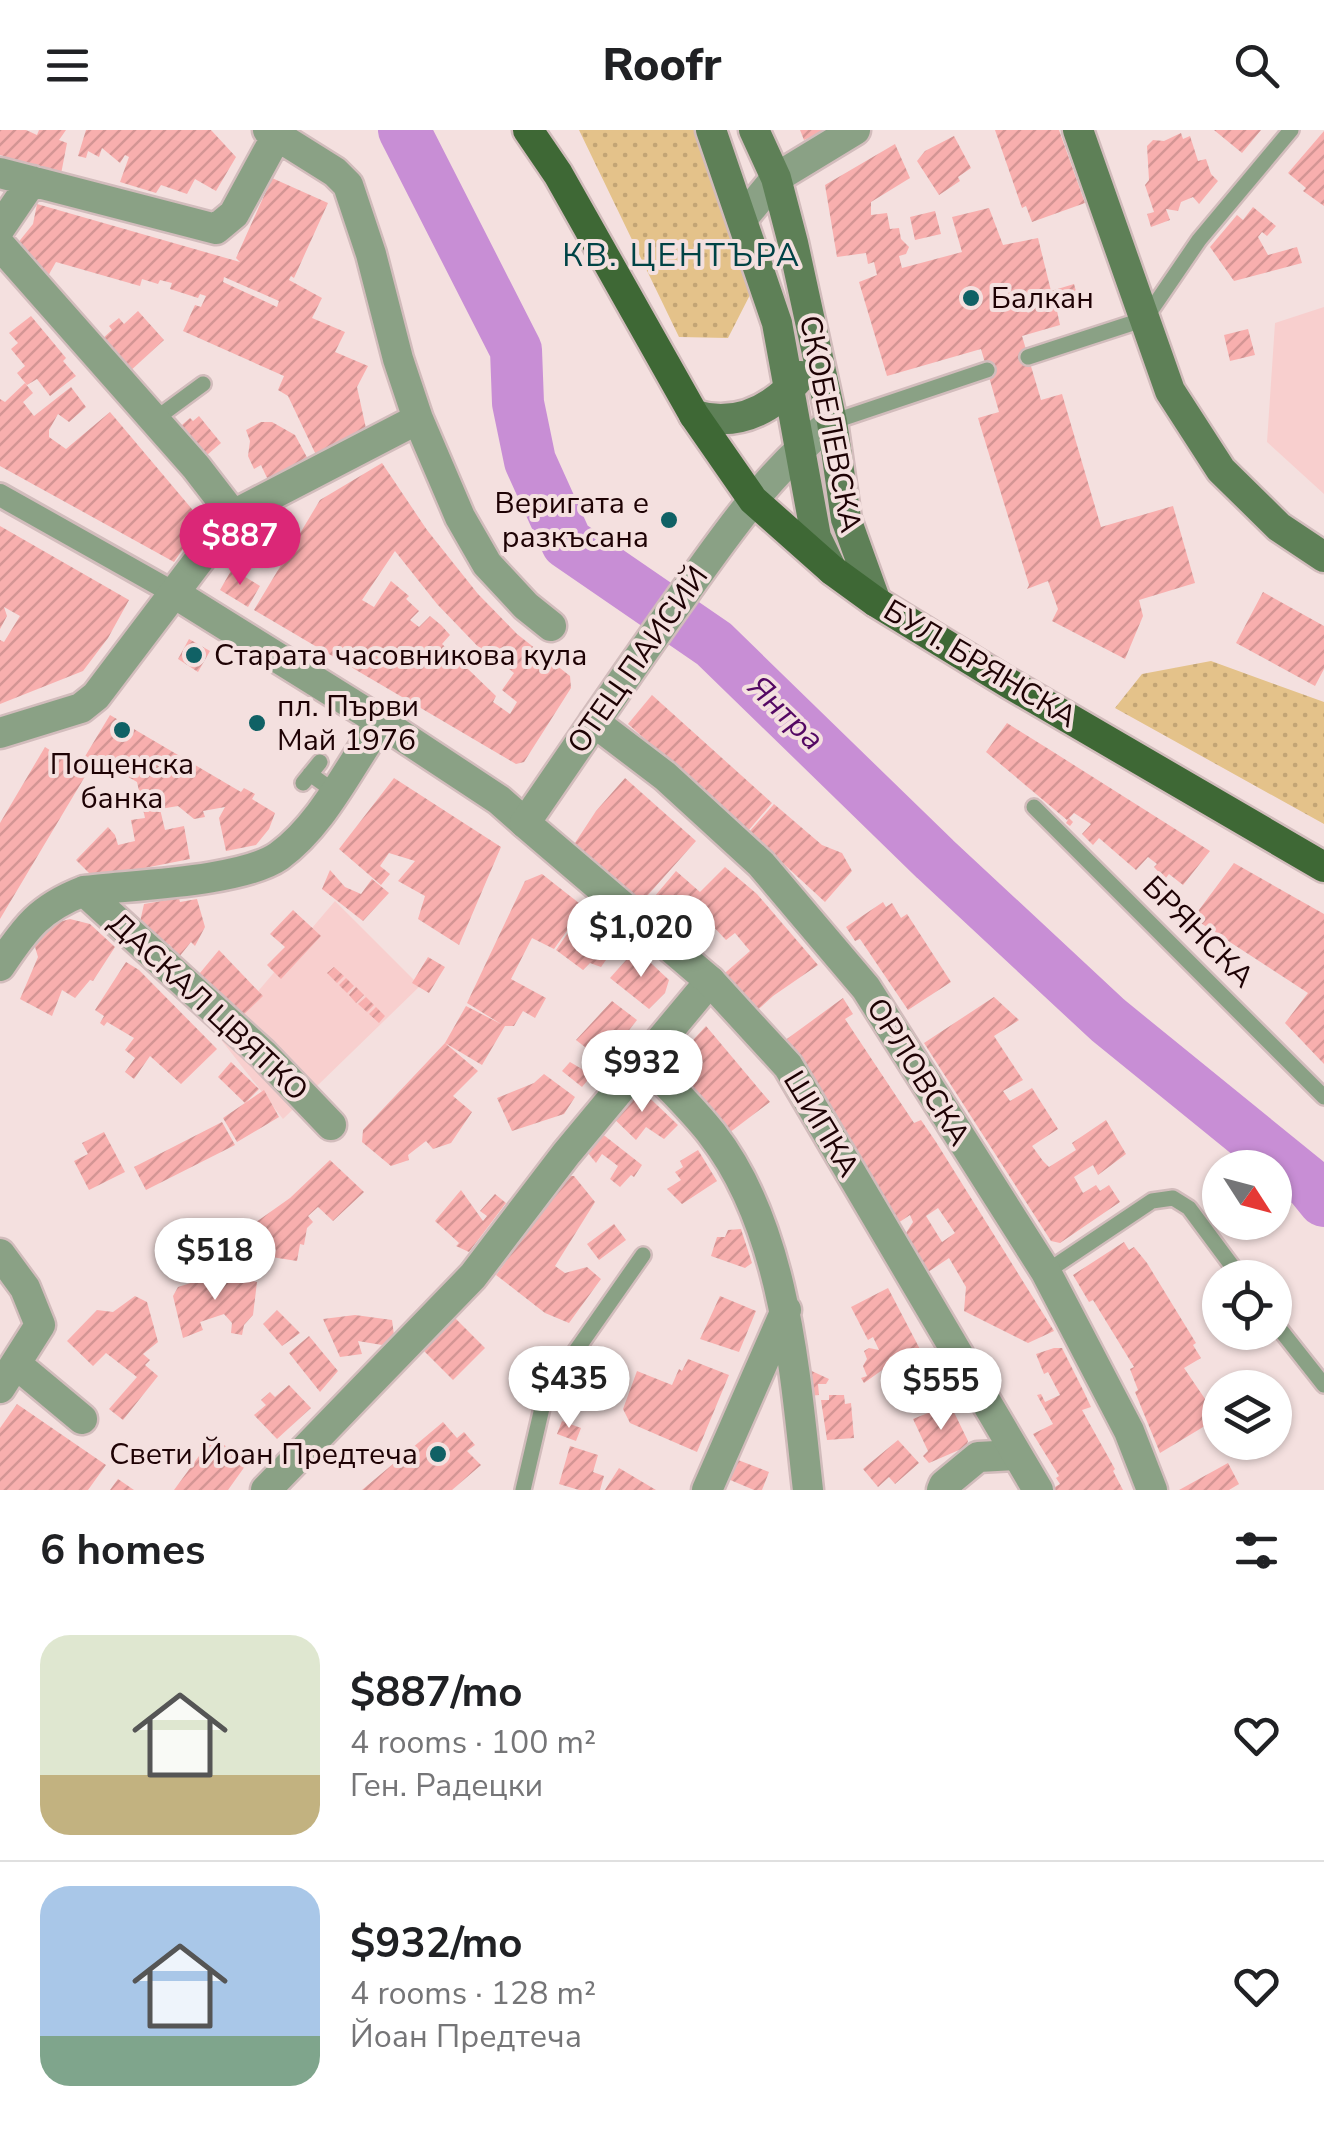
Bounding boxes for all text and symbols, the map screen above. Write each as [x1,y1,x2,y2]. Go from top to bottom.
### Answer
text: Roofr [602,35,722,96]
icon: menu [40,38,95,93]
icon: search [1229,38,1284,93]
district label: КВ. ЦЕНТЪРА [562,234,802,277]
place label: Балкан [991,278,1094,319]
marker: Балкан [960,287,982,309]
street label: СКОБЕЛЕВСКА [789,312,871,536]
place label: Веригата е разкъсана [494,483,649,558]
pin: $887 [181,503,299,588]
marker: Веригата е разкъсана [658,509,680,531]
text: $887 [202,514,278,557]
street label: ОТЕЦ ПАИСИЙ [558,558,718,762]
street label: БУЛ. БРЯНСКА [876,590,1084,738]
place label: Старата часовникова кула [214,635,587,676]
marker: Старата часовникова кула [183,644,205,666]
water label: Янтра [738,666,834,760]
place label: пл. Първи Май 1976 [277,686,419,761]
marker: пл. Първи Май 1976 [246,712,268,734]
marker: Пощенска банка [111,719,133,741]
place label: Пощенска банка [50,744,194,819]
street label: БРЯНСКА [1133,867,1263,997]
pin: $1,020 [560,895,722,980]
street label: ДАСКАЛ ЦВЯТКО [99,904,317,1110]
text: $1,020 [589,906,693,949]
street label: ОРЛОВСКА [856,990,980,1154]
pin: $932 [583,1030,701,1115]
text: $932 [604,1041,680,1084]
street label: ШИПКА [773,1063,869,1185]
north arrow [1202,1150,1292,1240]
map controls [1202,1150,1292,1460]
pin: $518 [156,1218,274,1303]
text: $518 [177,1229,253,1272]
button: locate [1202,1260,1292,1350]
pin: $435 [510,1346,628,1431]
pin: $555 [882,1348,1000,1433]
text: $435 [531,1357,607,1400]
text: $555 [903,1359,979,1402]
button: layers [1202,1370,1292,1460]
place label: Свети Йоан Предтеча [109,1434,418,1475]
marker: Свети Йоан Предтеча [427,1443,449,1465]
text: 6 homes [40,1522,205,1579]
icon: filters [1229,1523,1284,1578]
text: $887/mo [350,1664,522,1721]
icon: home [120,1675,240,1795]
icon: heart [1229,1708,1284,1763]
text: 4 rooms · 100 m² [350,1721,596,1764]
text: Ген. Радецки [350,1764,543,1807]
text: $932/mo [350,1915,522,1972]
icon: home [120,1926,240,2046]
icon: heart [1229,1959,1284,2014]
text: 4 rooms · 128 m² [350,1972,596,2015]
text: Йоан Предтеча [350,2015,582,2058]

